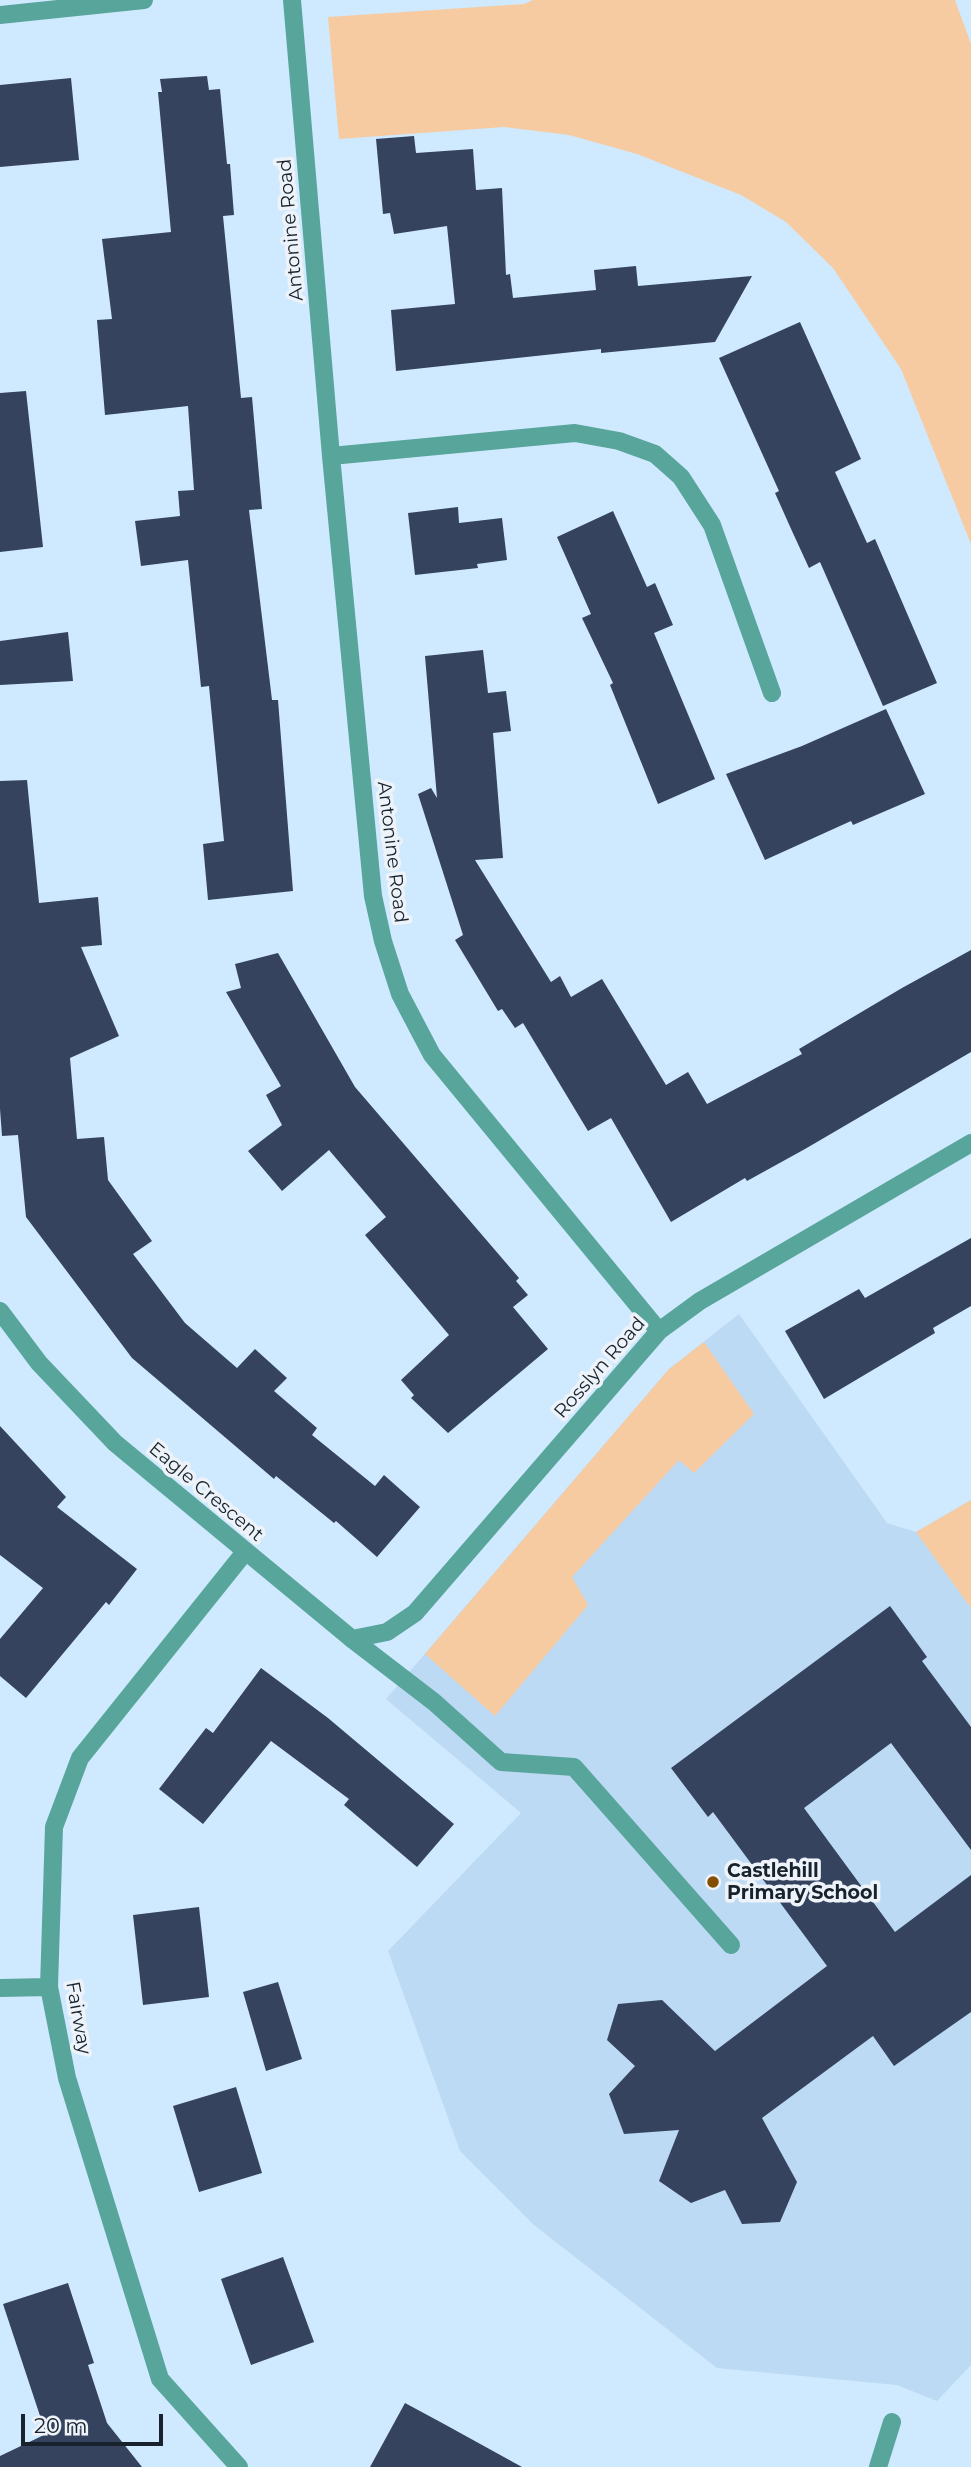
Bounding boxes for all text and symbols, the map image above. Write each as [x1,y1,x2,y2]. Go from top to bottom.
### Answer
street label: Antonine Road [273,158,309,302]
street label: Antonine Road [372,780,412,924]
street label: Rosslyn Road [550,1313,650,1423]
street label: Eagle Crescent [144,1437,268,1547]
place label: Castlehill Primary School [727,1860,878,1904]
marker: Castlehill Primary School [705,1874,721,1890]
street label: Fairway [60,1980,96,2056]
scale bar [24,2400,166,2444]
text: 20 m [34,2413,88,2438]

